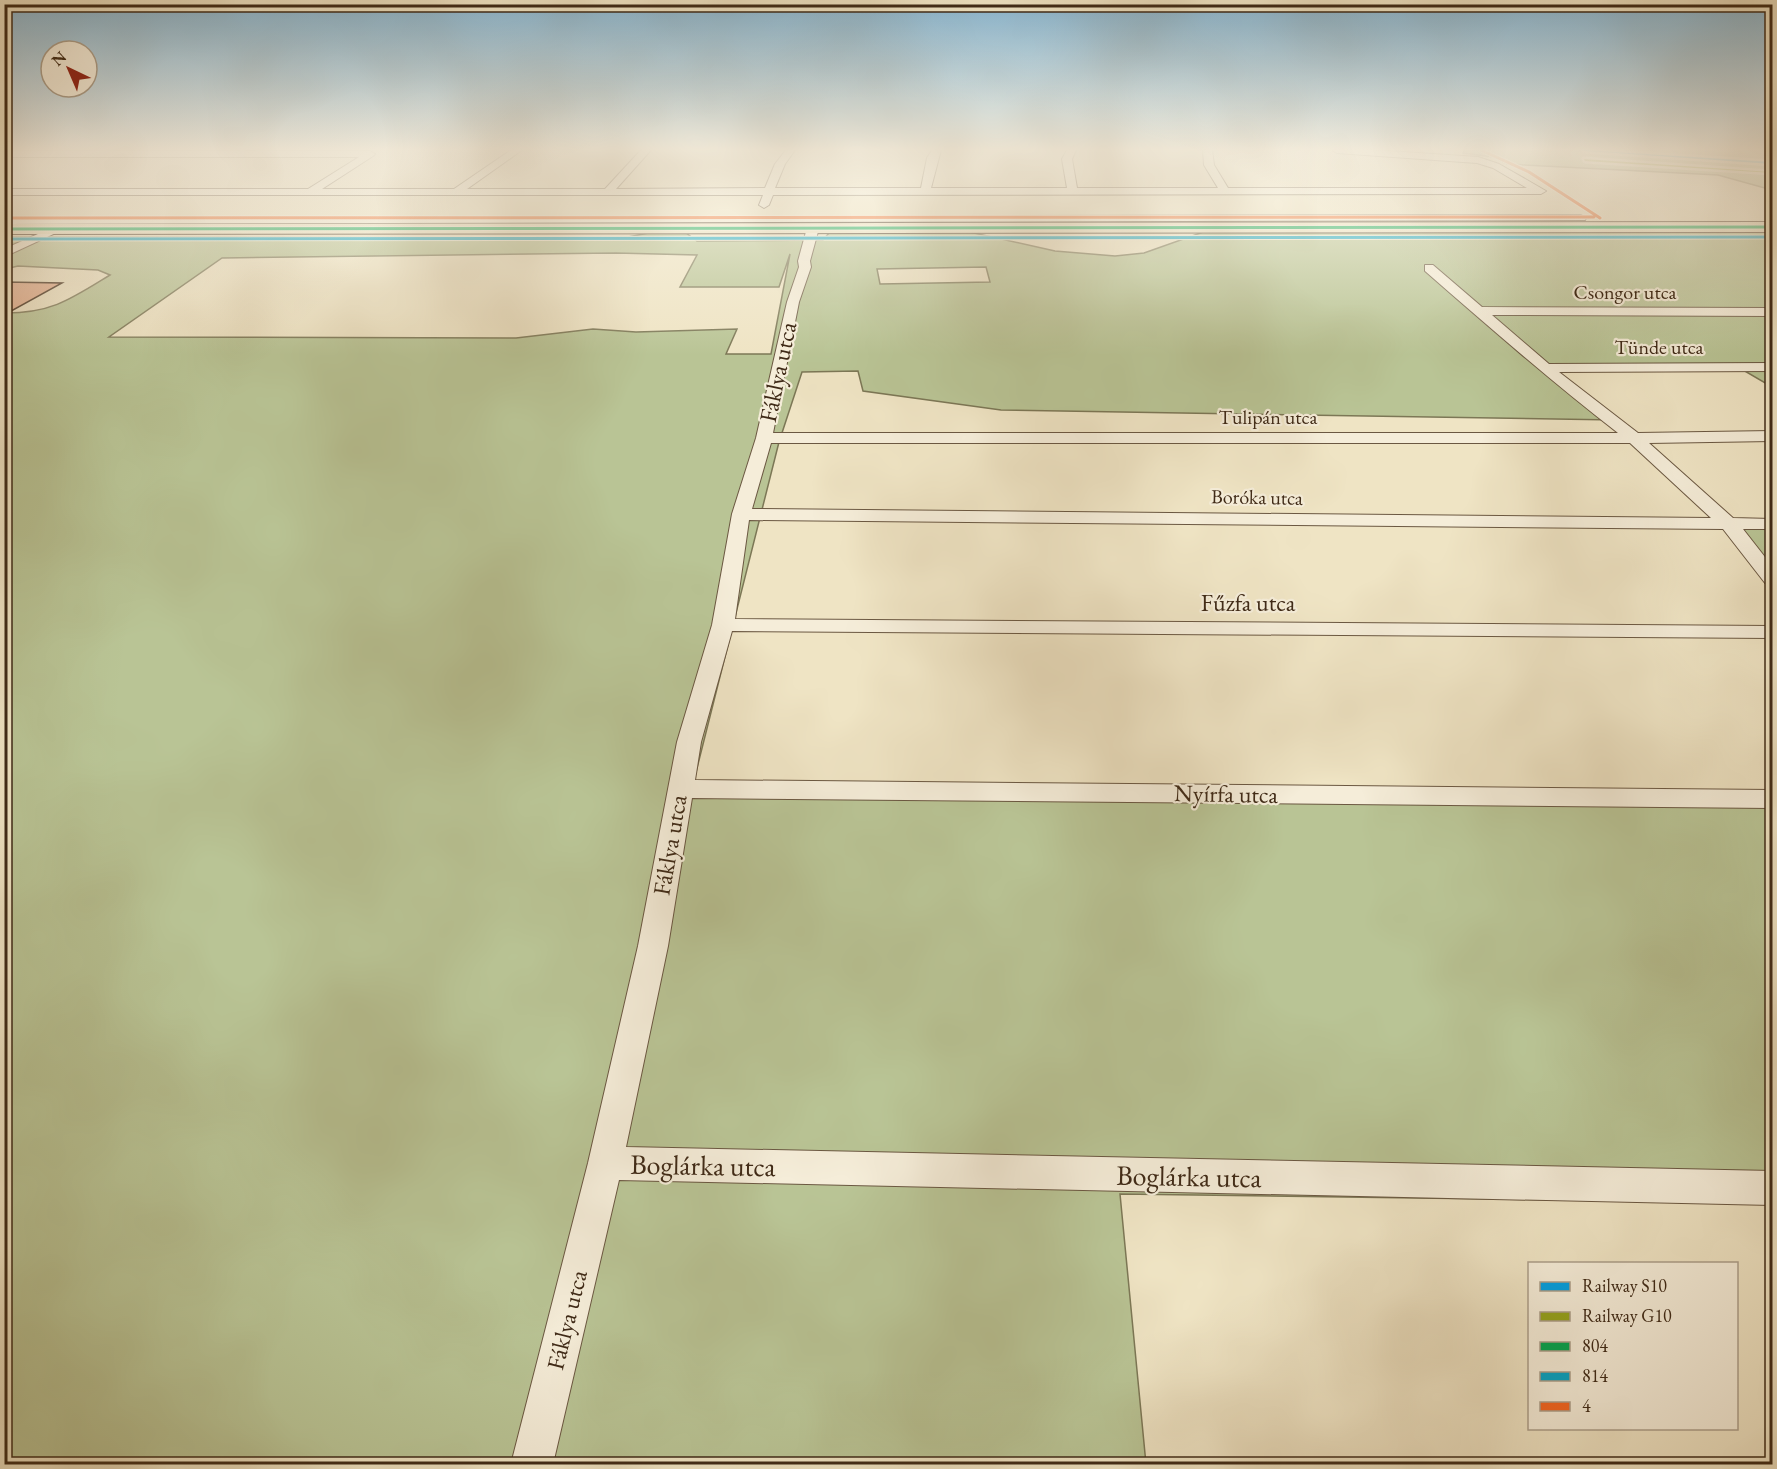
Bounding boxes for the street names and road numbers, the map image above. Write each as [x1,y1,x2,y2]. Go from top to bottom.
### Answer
street label: Csongor utca [1573,279,1677,305]
street label: Fáklya utca [752,318,803,425]
street label: Tünde utca [1614,334,1704,360]
street label: Tulipán utca [1219,404,1317,430]
street label: Boróka utca [1211,483,1303,511]
street label: Fűzfa utca [1201,587,1296,618]
street label: Nyírfa utca [1174,777,1279,810]
street label: Fáklya utca [645,792,694,898]
street label: Boglárka utca [630,1146,777,1184]
street label: Boglárka utca [1116,1157,1263,1195]
street label: Fáklya utca [539,1266,594,1373]

